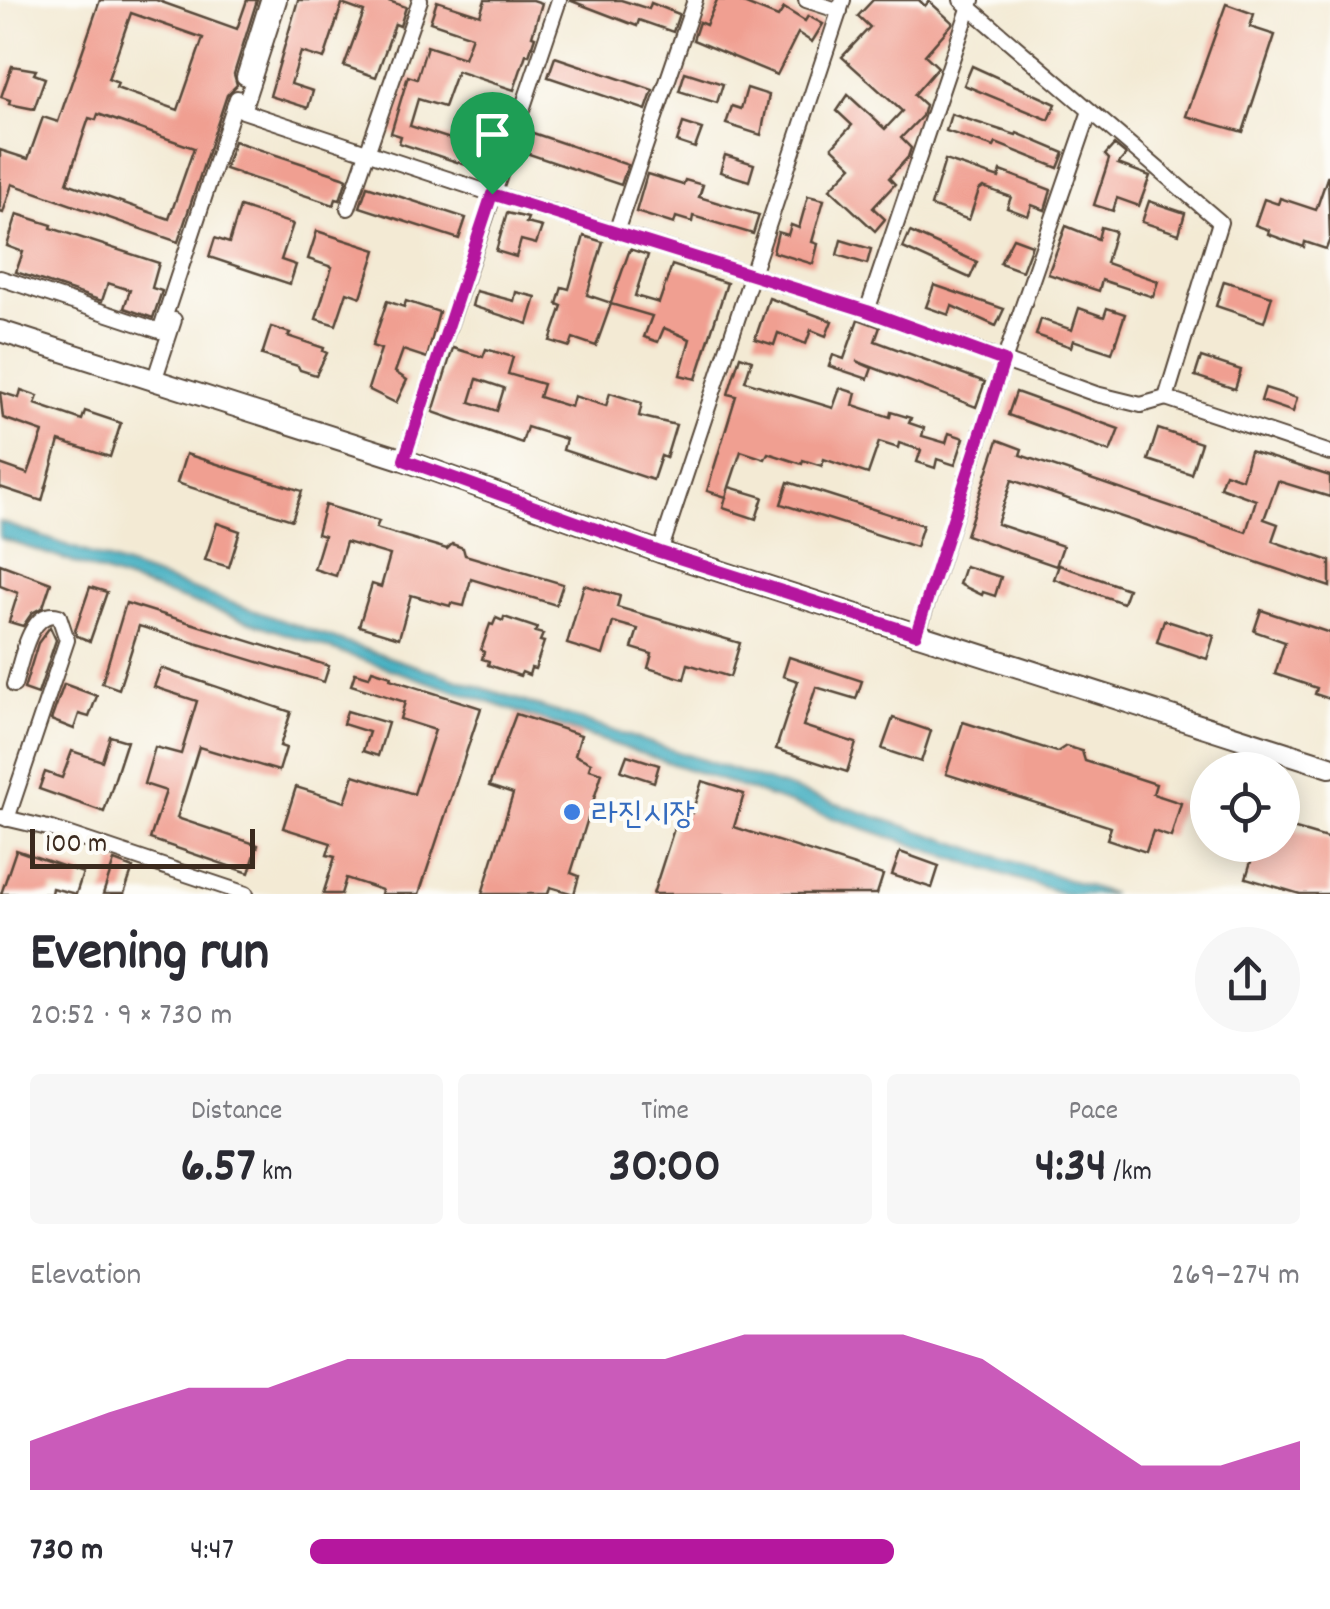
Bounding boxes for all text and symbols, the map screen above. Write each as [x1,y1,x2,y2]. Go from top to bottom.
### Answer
pin [450,92,535,195]
icon: arrive [465,107,520,162]
map controls [1190,752,1300,862]
button: locate [1190,752,1300,862]
place label: 라진시장 [592,794,695,840]
marker: 라진시장 [561,801,583,823]
scale bar [30,824,255,868]
text: 100 m [45,826,107,866]
text: Evening run [30,917,269,996]
button: share [1195,927,1300,1032]
text: 20:52 · 9 × 730 m [30,994,233,1040]
text: Distance [191,1093,282,1133]
text: Time [641,1093,689,1133]
text: Pace [1069,1093,1118,1133]
text: 6.57 [181,1133,256,1205]
text: 30:00 [609,1133,721,1205]
text: 4:34 [1035,1133,1107,1205]
text: km [256,1154,293,1194]
text: /km [1107,1154,1152,1194]
text: Elevation [30,1254,141,1300]
text: 269–274 m [1171,1254,1300,1300]
text: 730 m [30,1529,103,1575]
text: 4:47 [190,1529,234,1575]

